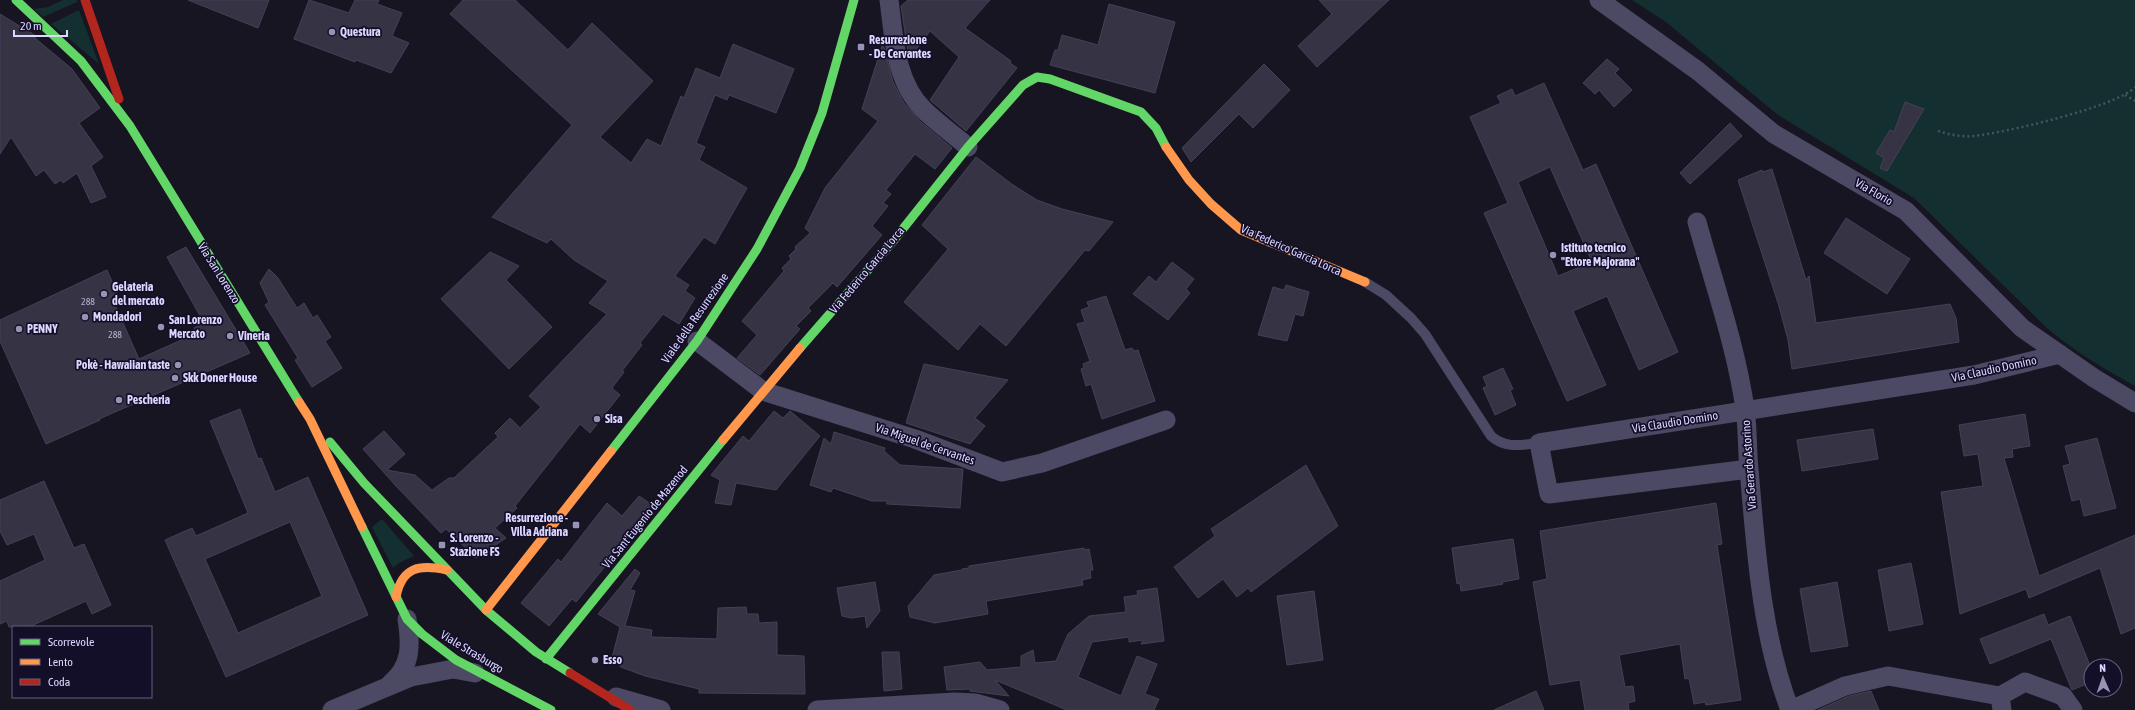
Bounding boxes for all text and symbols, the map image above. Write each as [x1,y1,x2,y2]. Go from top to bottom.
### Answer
scale bar [14,12,67,38]
text: 20 m [20,19,42,33]
place label: Questura [340,25,381,39]
marker: Questura [327,27,337,37]
place label: Resurrezione - De Cervantes [869,33,932,61]
marker: Resurrezione - De Cervantes [856,42,866,52]
street label: Via Florio [1853,176,1896,209]
street label: Via Federico Garcia Lorca [1238,221,1344,279]
street label: Via Federico Garcia Lorca [827,224,907,316]
street label: Via San Lorenzo [195,240,243,306]
place label: Istituto tecnico "Ettore Majorana" [1561,241,1639,269]
marker: Istituto tecnico "Ettore Majorana" [1548,250,1558,260]
street label: Viale della Resurrezione [659,270,731,366]
place label: Gelateria del mercato [112,280,165,308]
marker: Gelateria del mercato [99,289,109,299]
house number: 288 [81,296,95,307]
place label: Mondadori [93,310,142,324]
marker: Mondadori [80,312,90,322]
place label: San Lorenzo Mercato [169,313,222,341]
place label: PENNY [27,322,58,336]
marker: San Lorenzo Mercato [156,322,166,332]
marker: PENNY [14,324,24,334]
house number: 288 [108,329,122,340]
place label: Vineria [237,329,270,343]
marker: Vineria [225,331,235,341]
street label: Via Claudio Domino [1950,353,2038,385]
place label: Pokè - Hawaiian taste [76,358,171,372]
marker: Pokè - Hawaiian taste [173,360,183,370]
place label: Skk Doner House [183,371,258,385]
marker: Skk Doner House [170,373,180,383]
place label: Pescheria [127,393,170,407]
marker: Pescheria [114,395,124,405]
street label: Via Claudio Domino [1631,408,1719,436]
place label: Sisa [605,412,623,426]
marker: Sisa [592,414,602,424]
street label: Via Gerardo Astorino [1739,419,1759,510]
street label: Via Miguel de Cervantes [873,420,977,468]
street label: Via Sant'Eugenio de Mazenod [599,463,691,571]
place label: Resurrezione - Villa Adriana [505,511,568,539]
marker: Resurrezione - Villa Adriana [571,520,581,530]
place label: S. Lorenzo - Stazione FS [450,531,500,559]
marker: S. Lorenzo - Stazione FS [437,540,447,550]
legend [12,626,152,698]
street label: Viale Strasburgo [438,628,506,677]
text: Scorrevole [48,635,95,649]
place label: Esso [603,653,623,667]
text: Lento [48,655,73,669]
marker: Esso [590,655,600,665]
north arrow [2083,658,2123,698]
text: N [2099,662,2106,674]
text: Coda [48,675,70,689]

